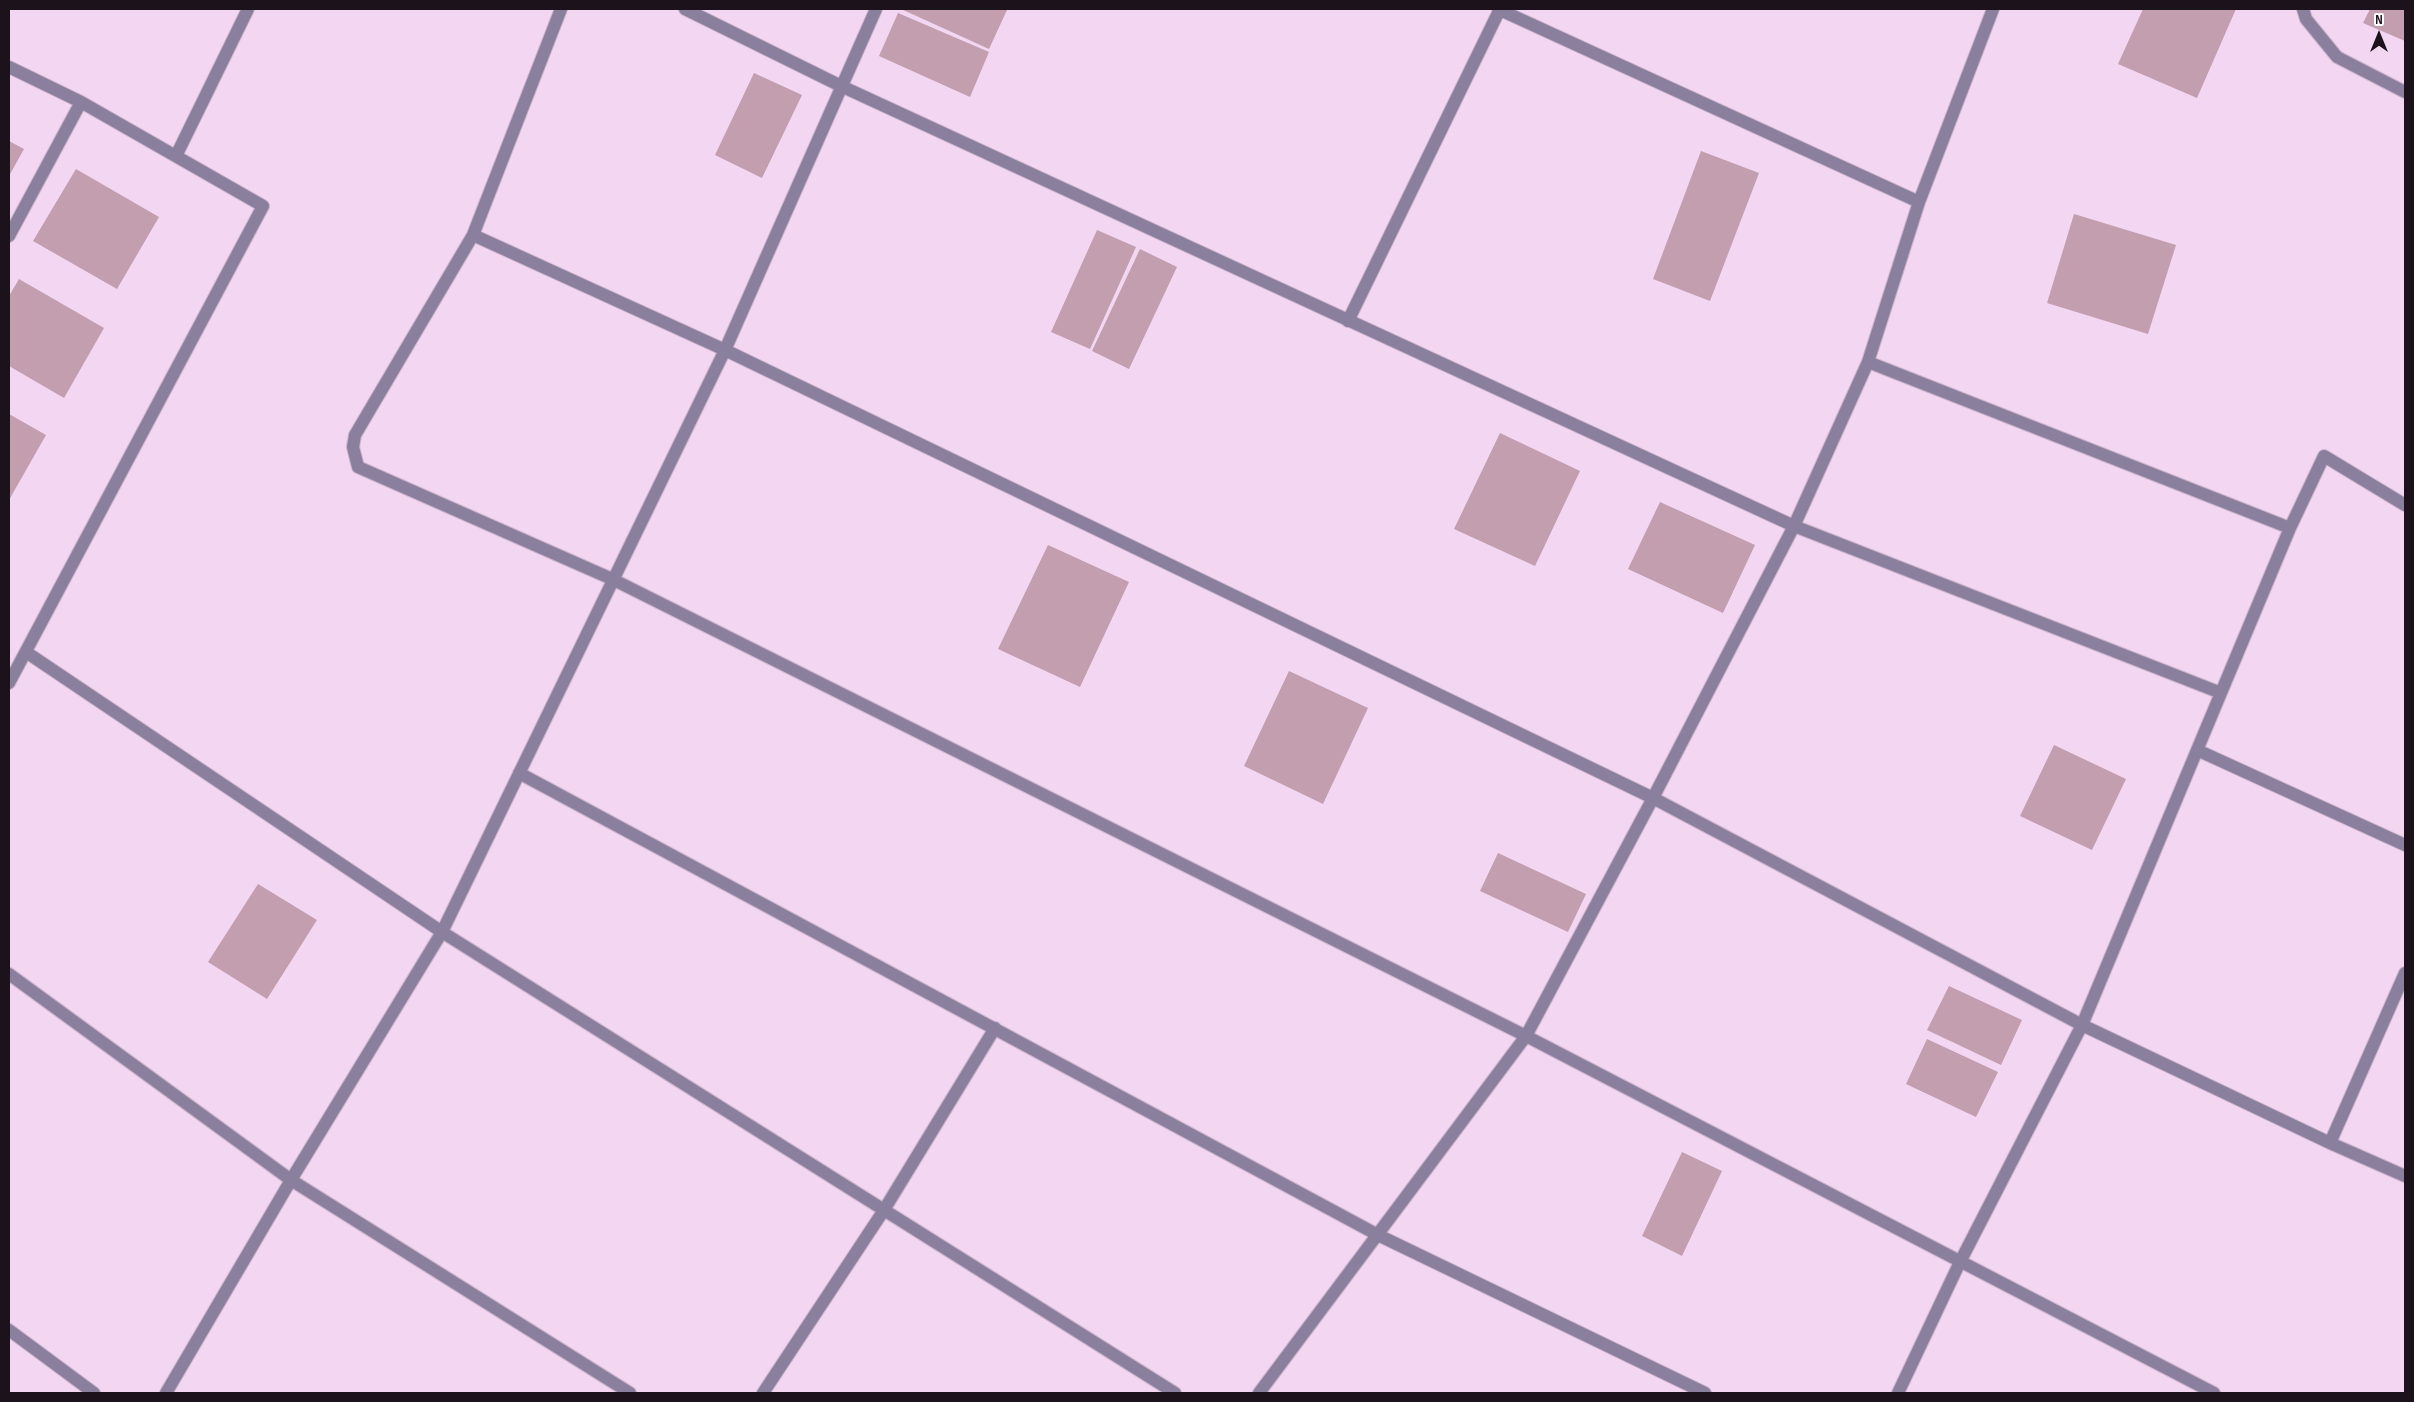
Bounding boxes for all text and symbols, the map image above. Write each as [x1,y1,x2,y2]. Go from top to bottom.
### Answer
north arrow [2354,10,2404,60]
text: N [2375,11,2383,28]

